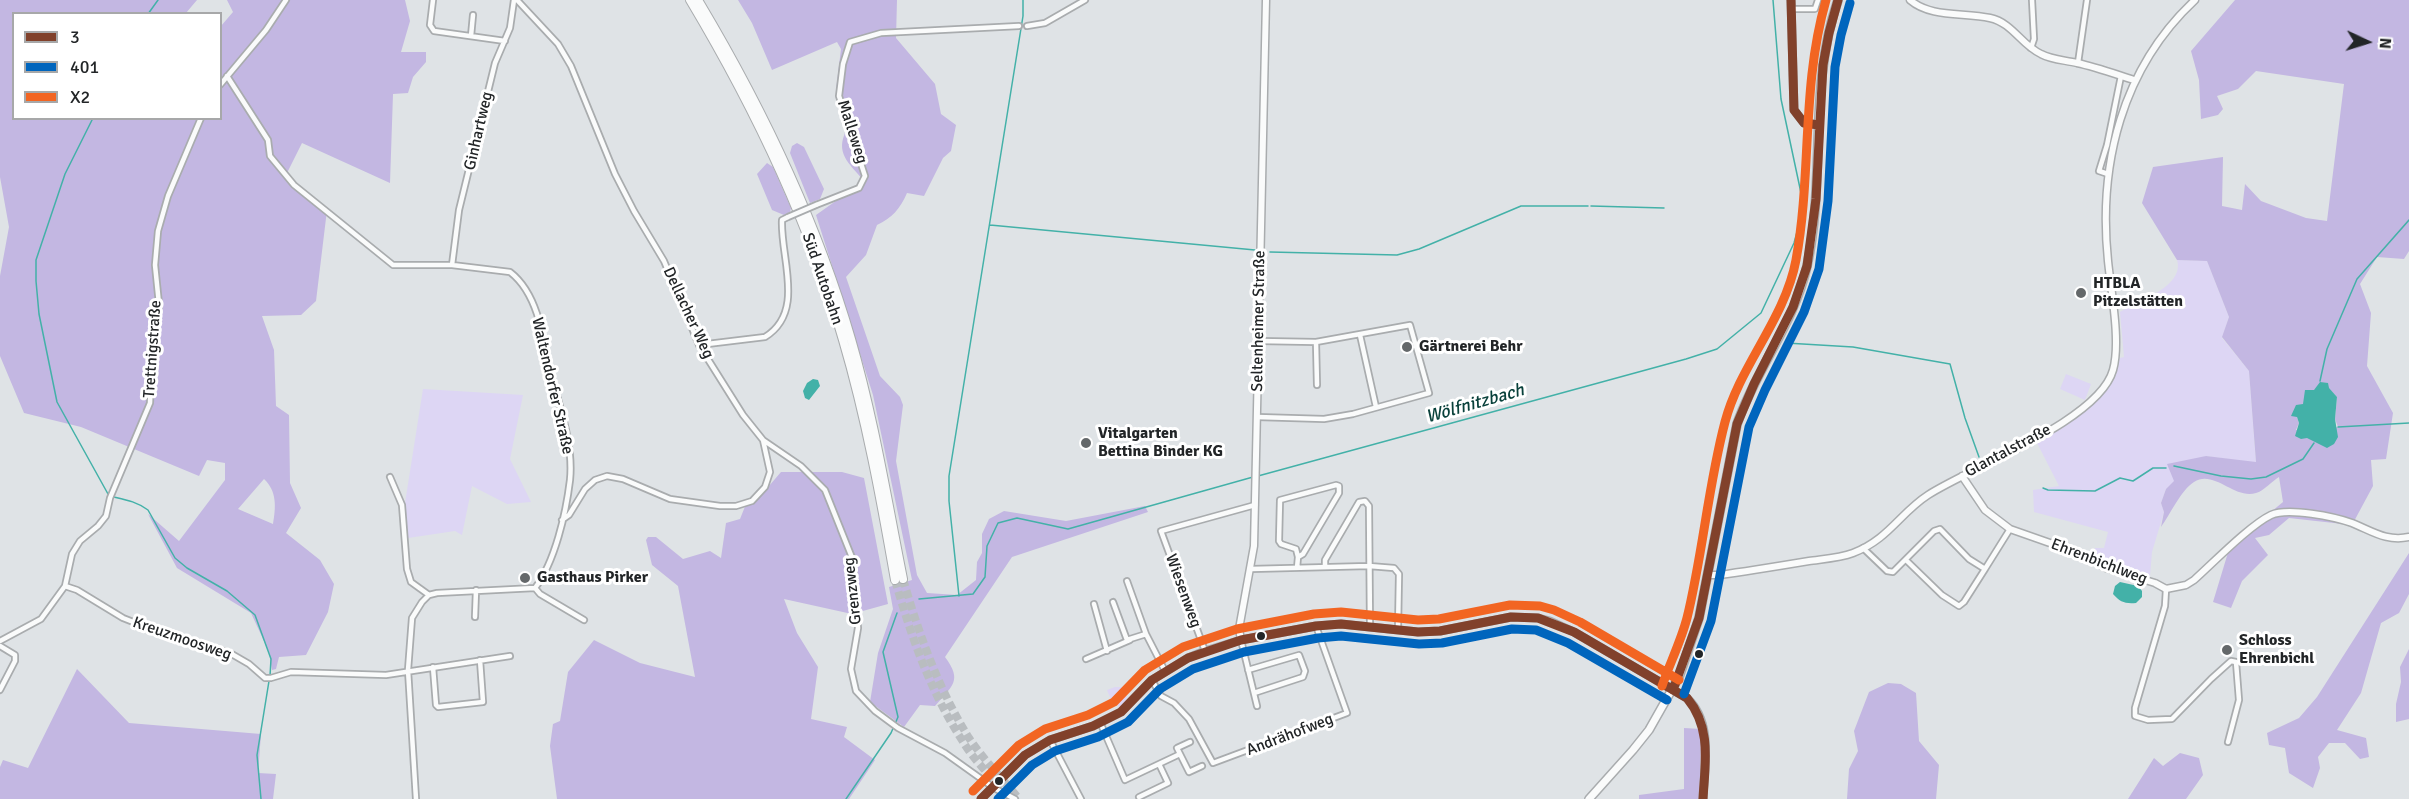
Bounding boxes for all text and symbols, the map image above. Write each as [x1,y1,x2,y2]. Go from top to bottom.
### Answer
legend [12,12,222,120]
north arrow [2337,12,2397,72]
text: 3 [70,26,80,48]
text: N [2375,37,2395,50]
text: 401 [70,56,99,78]
text: X2 [70,86,90,108]
street label: Ginhartweg [461,90,497,172]
street label: Malleweg [833,98,871,166]
street label: Süd Autobahn [797,231,847,327]
street label: Seltenheimer Straße [1248,250,1270,392]
street label: Dellacher Weg [658,264,718,362]
place label: HTBLA Pitzelstätten [2093,274,2183,312]
marker: HTBLA Pitzelstätten [2074,286,2088,300]
street label: Trettnigstraße [140,299,166,399]
street label: Waltendorfer Straße [527,316,577,456]
place label: Gärtnerei Behr [1419,337,1522,357]
marker: Gärtnerei Behr [1400,340,1414,354]
water label: Wölfnitzbach [1423,380,1527,428]
street label: Glantalstraße [1962,420,2054,482]
place label: Vitalgarten Bettina Binder KG [1098,424,1223,462]
marker: Vitalgarten Bettina Binder KG [1079,436,1093,450]
street label: Ehrenbichlweg [2048,535,2150,589]
street label: Wiesenweg [1161,551,1205,631]
street label: Grenzweg [840,556,866,626]
place label: Gasthaus Pirker [537,568,648,588]
marker: Gasthaus Pirker [518,571,532,585]
street label: Kreuzmoosweg [130,613,234,665]
unlabelled marker [1255,630,1267,642]
place label: Schloss Ehrenbichl [2239,631,2314,669]
marker: Schloss Ehrenbichl [2220,643,2234,657]
unlabelled marker [1693,648,1705,660]
street label: Andrähofweg [1244,710,1336,760]
unlabelled marker [993,775,1005,787]

